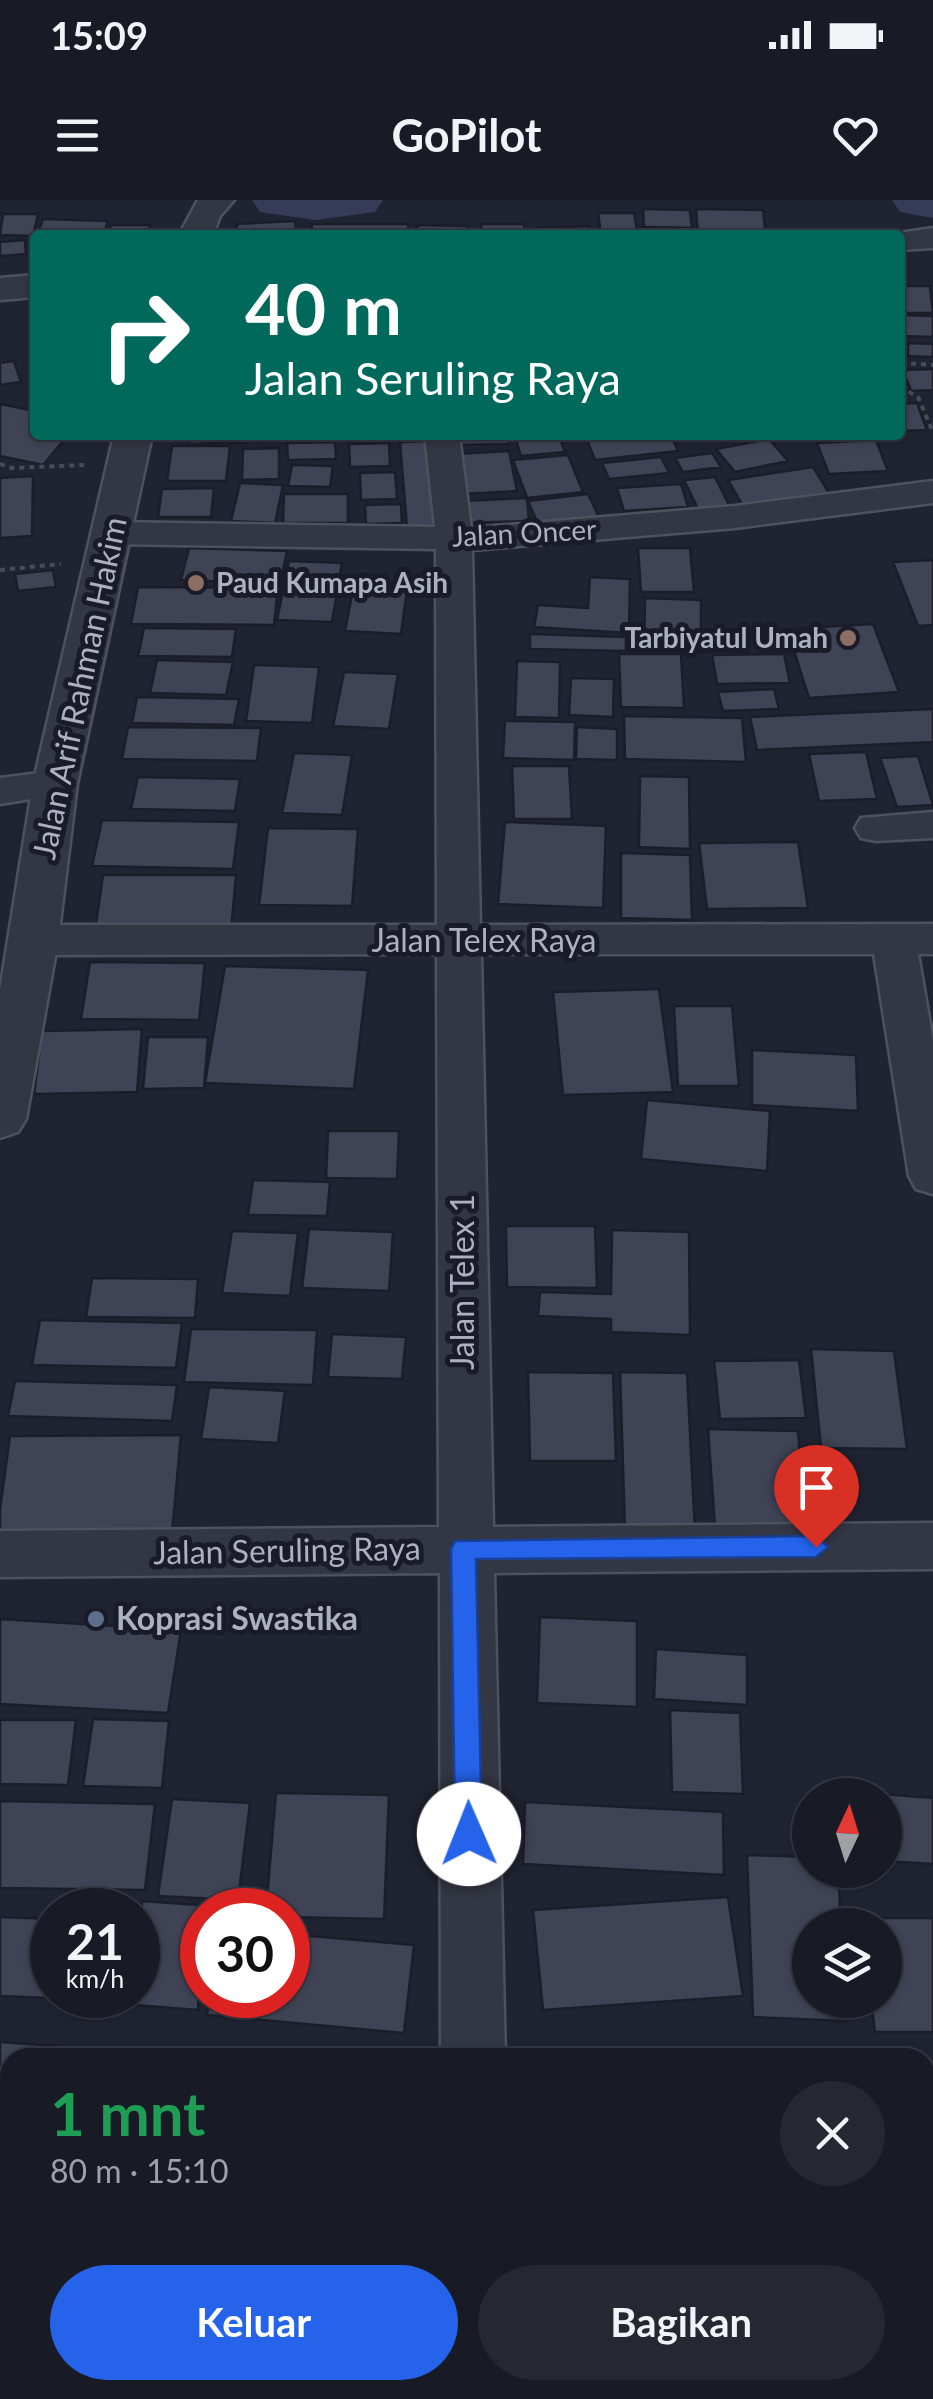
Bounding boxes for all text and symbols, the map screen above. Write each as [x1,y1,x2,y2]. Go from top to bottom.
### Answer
text: 15:09 [50,12,148,58]
icon: menu [50,108,105,163]
text: GoPilot [391,108,542,162]
icon: heart [828,108,883,163]
text: 40 m [245,266,402,350]
icon: right [80,270,210,400]
text: Jalan Seruling Raya [245,351,621,405]
street label: Jalan Oncer [451,511,597,553]
street label: Jalan Arif Rahman Hakim [23,513,134,862]
place label: Paud Kumapa Asih [216,565,448,599]
marker: Paud Kumapa Asih [185,572,207,594]
place label: Tarbiyatul Umah [624,620,828,654]
marker: Tarbiyatul Umah [837,627,859,649]
street label: Jalan Telex Raya [372,920,597,959]
street label: Jalan Telex 1 [442,1194,481,1370]
pin [774,1445,859,1548]
icon: arrive [789,1460,844,1515]
street label: Jalan Seruling Raya [153,1528,421,1571]
place label: Koprasi Swastika [116,1598,358,1637]
marker: Koprasi Swastika [85,1608,107,1630]
north arrow [792,1778,902,1888]
map controls [792,1778,902,2018]
position arrow [417,1782,521,1886]
speed limit sign: 30 [180,1888,310,2018]
button: layers [792,1908,902,2018]
text: 21 [66,1911,124,1971]
text: km/h [66,1963,124,1993]
text: 1 mnt [50,2077,205,2149]
button: close [780,2081,885,2186]
text: 80 m · 15:10 [50,2151,229,2190]
button: Keluar [50,2265,458,2380]
button: Bagikan [478,2265,885,2380]

